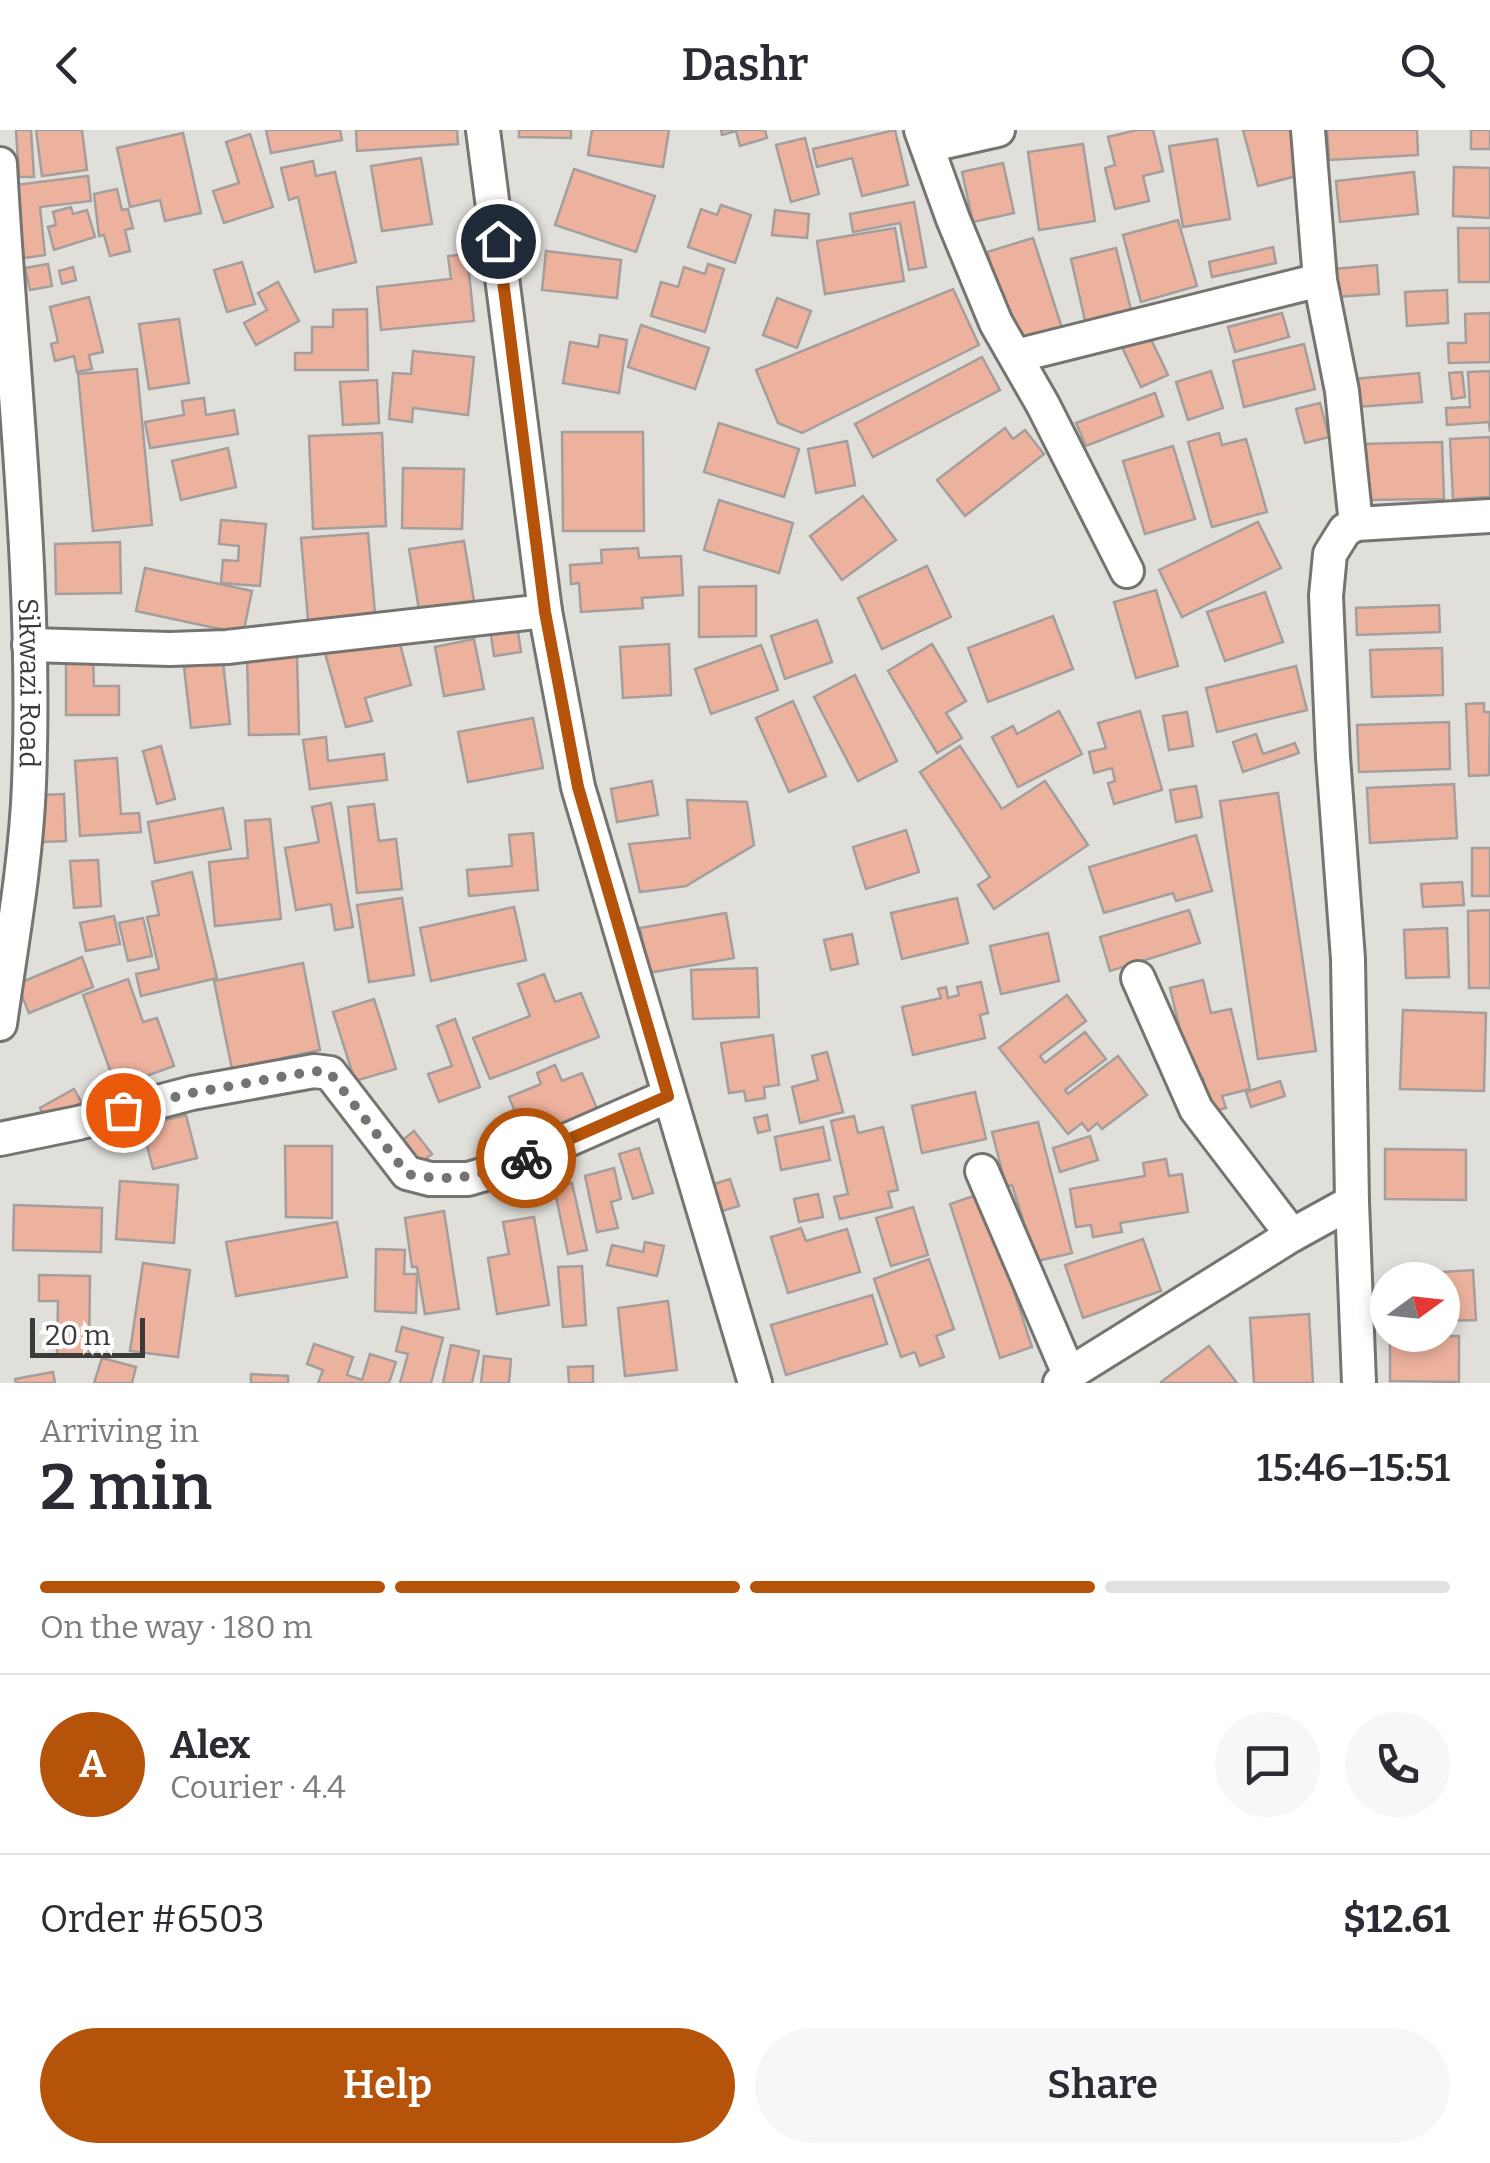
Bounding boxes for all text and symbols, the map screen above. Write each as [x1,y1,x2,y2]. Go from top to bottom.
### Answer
icon: back [40,38,95,93]
text: Dashr [681,38,809,92]
icon: search [1395,38,1450,93]
pin [456,199,541,284]
icon: home [471,214,526,269]
street label: Sikwazi Road [11,597,47,769]
pin [81,1068,166,1153]
icon: bag [96,1083,151,1138]
courier [476,1108,576,1208]
icon: bike [499,1131,554,1186]
north arrow [1370,1262,1460,1352]
map controls [1370,1262,1460,1352]
scale bar [30,1313,145,1358]
text: 20 m [45,1319,111,1352]
text: Arriving in [40,1412,199,1450]
text: 15:46–15:51 [1256,1445,1450,1491]
text: 2 min [40,1448,212,1526]
text: On the way · 180 m [40,1608,313,1646]
button: chat [1215,1712,1320,1817]
button: phone [1345,1712,1450,1817]
text: Alex [170,1722,250,1768]
text: A [79,1741,106,1787]
text: Courier · 4.4 [170,1768,346,1806]
text: Order #6503 [40,1896,265,1942]
text: $12.61 [1343,1896,1450,1942]
button: Help [40,2028,735,2143]
button: Share [755,2028,1450,2143]

